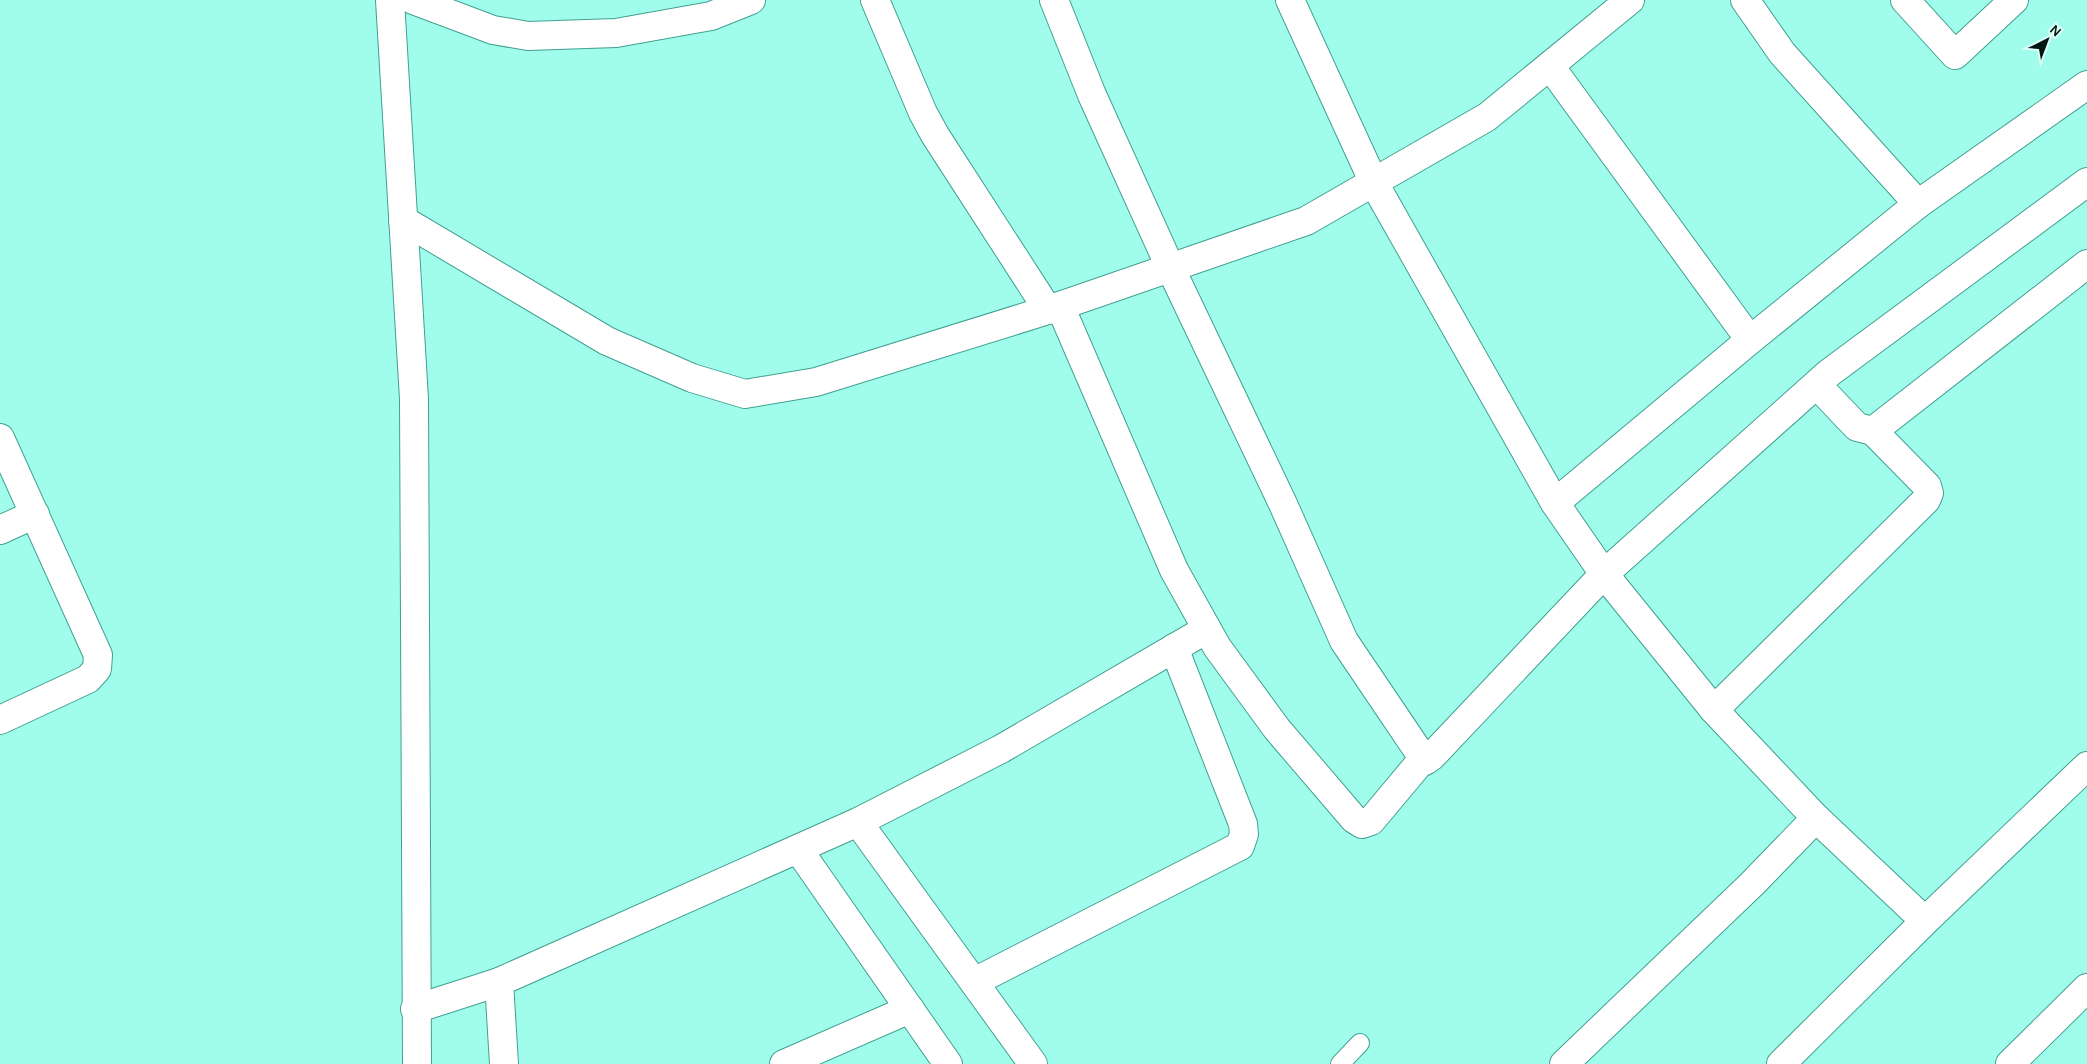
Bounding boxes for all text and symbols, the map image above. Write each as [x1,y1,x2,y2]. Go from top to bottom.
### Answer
north arrow [2022,15,2072,65]
text: N [2046,21,2065,40]

